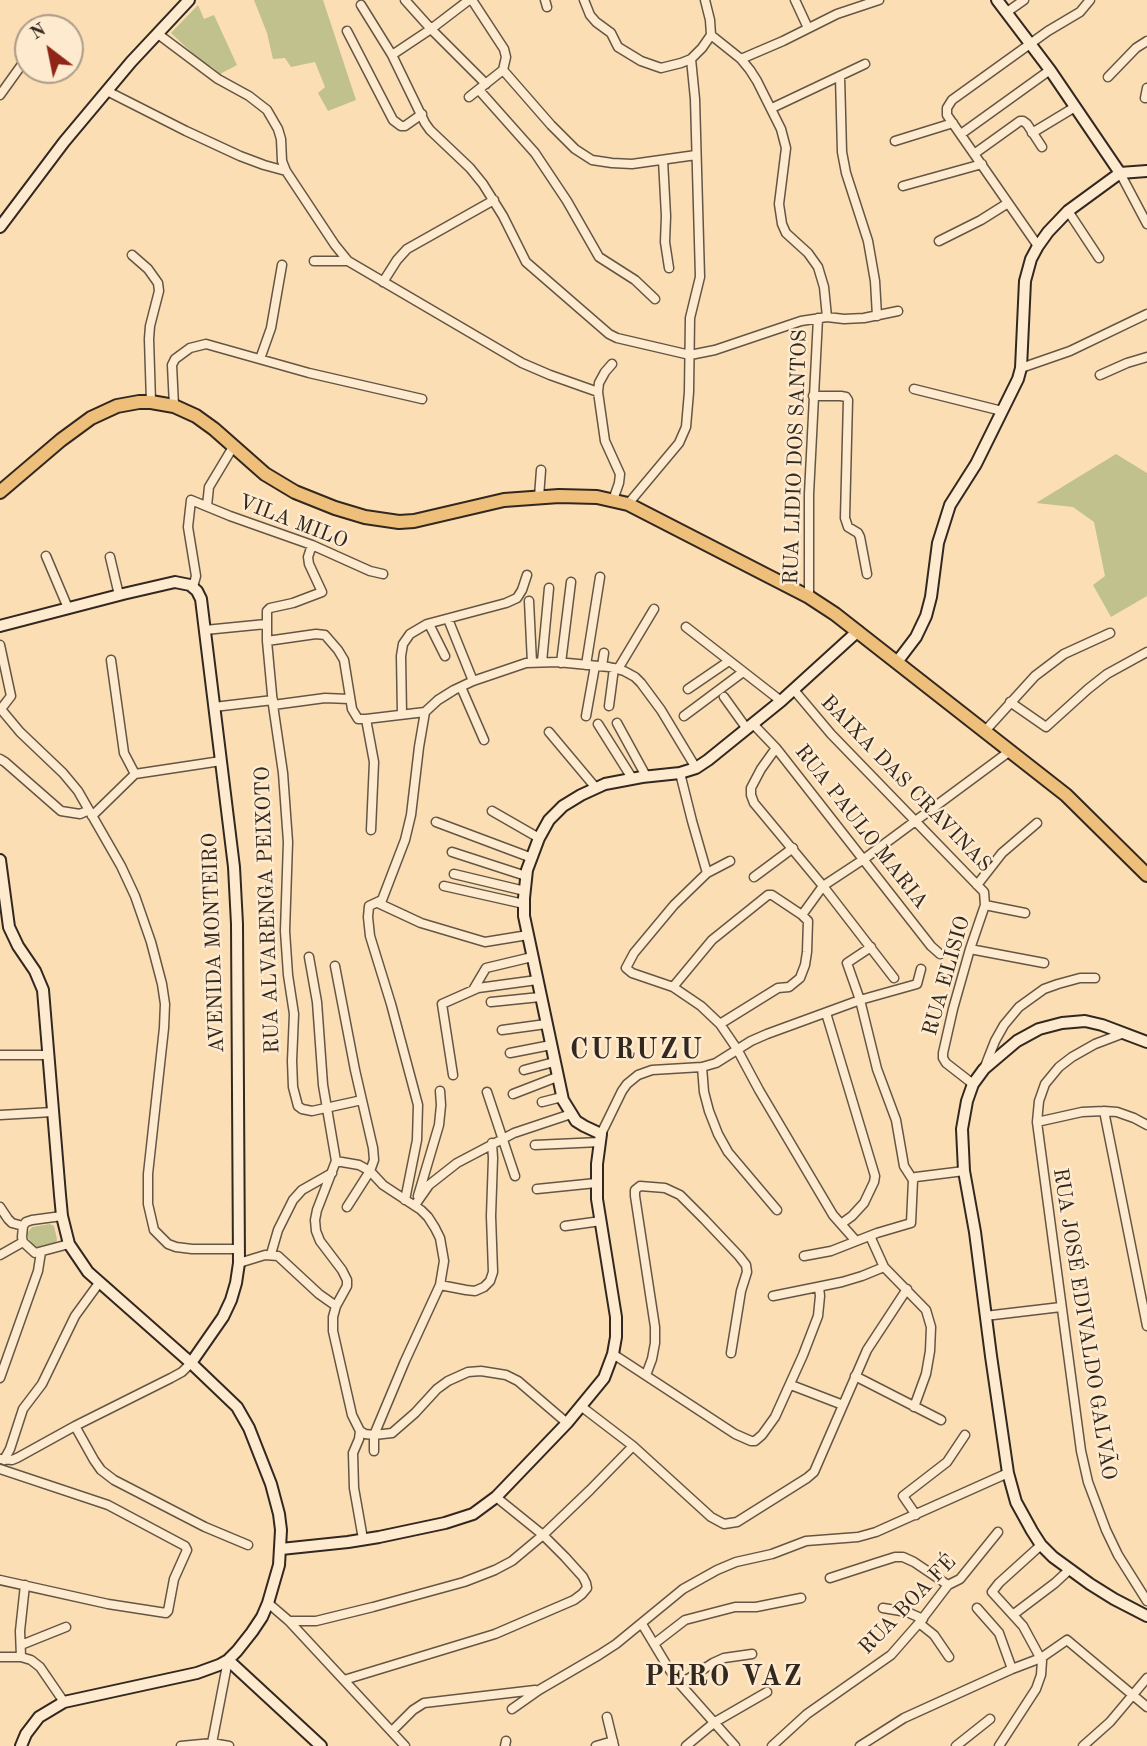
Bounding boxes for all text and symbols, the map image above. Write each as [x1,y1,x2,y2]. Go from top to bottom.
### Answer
north arrow [14,14,84,84]
text: N [27,21,50,44]
street label: RUA LIDIO DOS SANTOS [779,329,813,585]
street label: VILA MILO [235,490,351,554]
street label: BAIXA DAS CRAVINAS [815,690,997,878]
street label: RUA PAULO MARIA [789,740,933,914]
street label: RUA ALVARENGA PEIXOTO [250,766,286,1054]
street label: AVENIDA MONTEIRO [198,832,230,1054]
street label: RUA ELISIO [918,913,976,1039]
district label: CURUZU [571,1034,703,1068]
street label: RUA JOSÉ EDIVALDO GALVÃO [1047,1166,1121,1482]
street label: RUA BOA FÉ [854,1550,962,1660]
district label: PERO VAZ [645,1661,803,1695]

